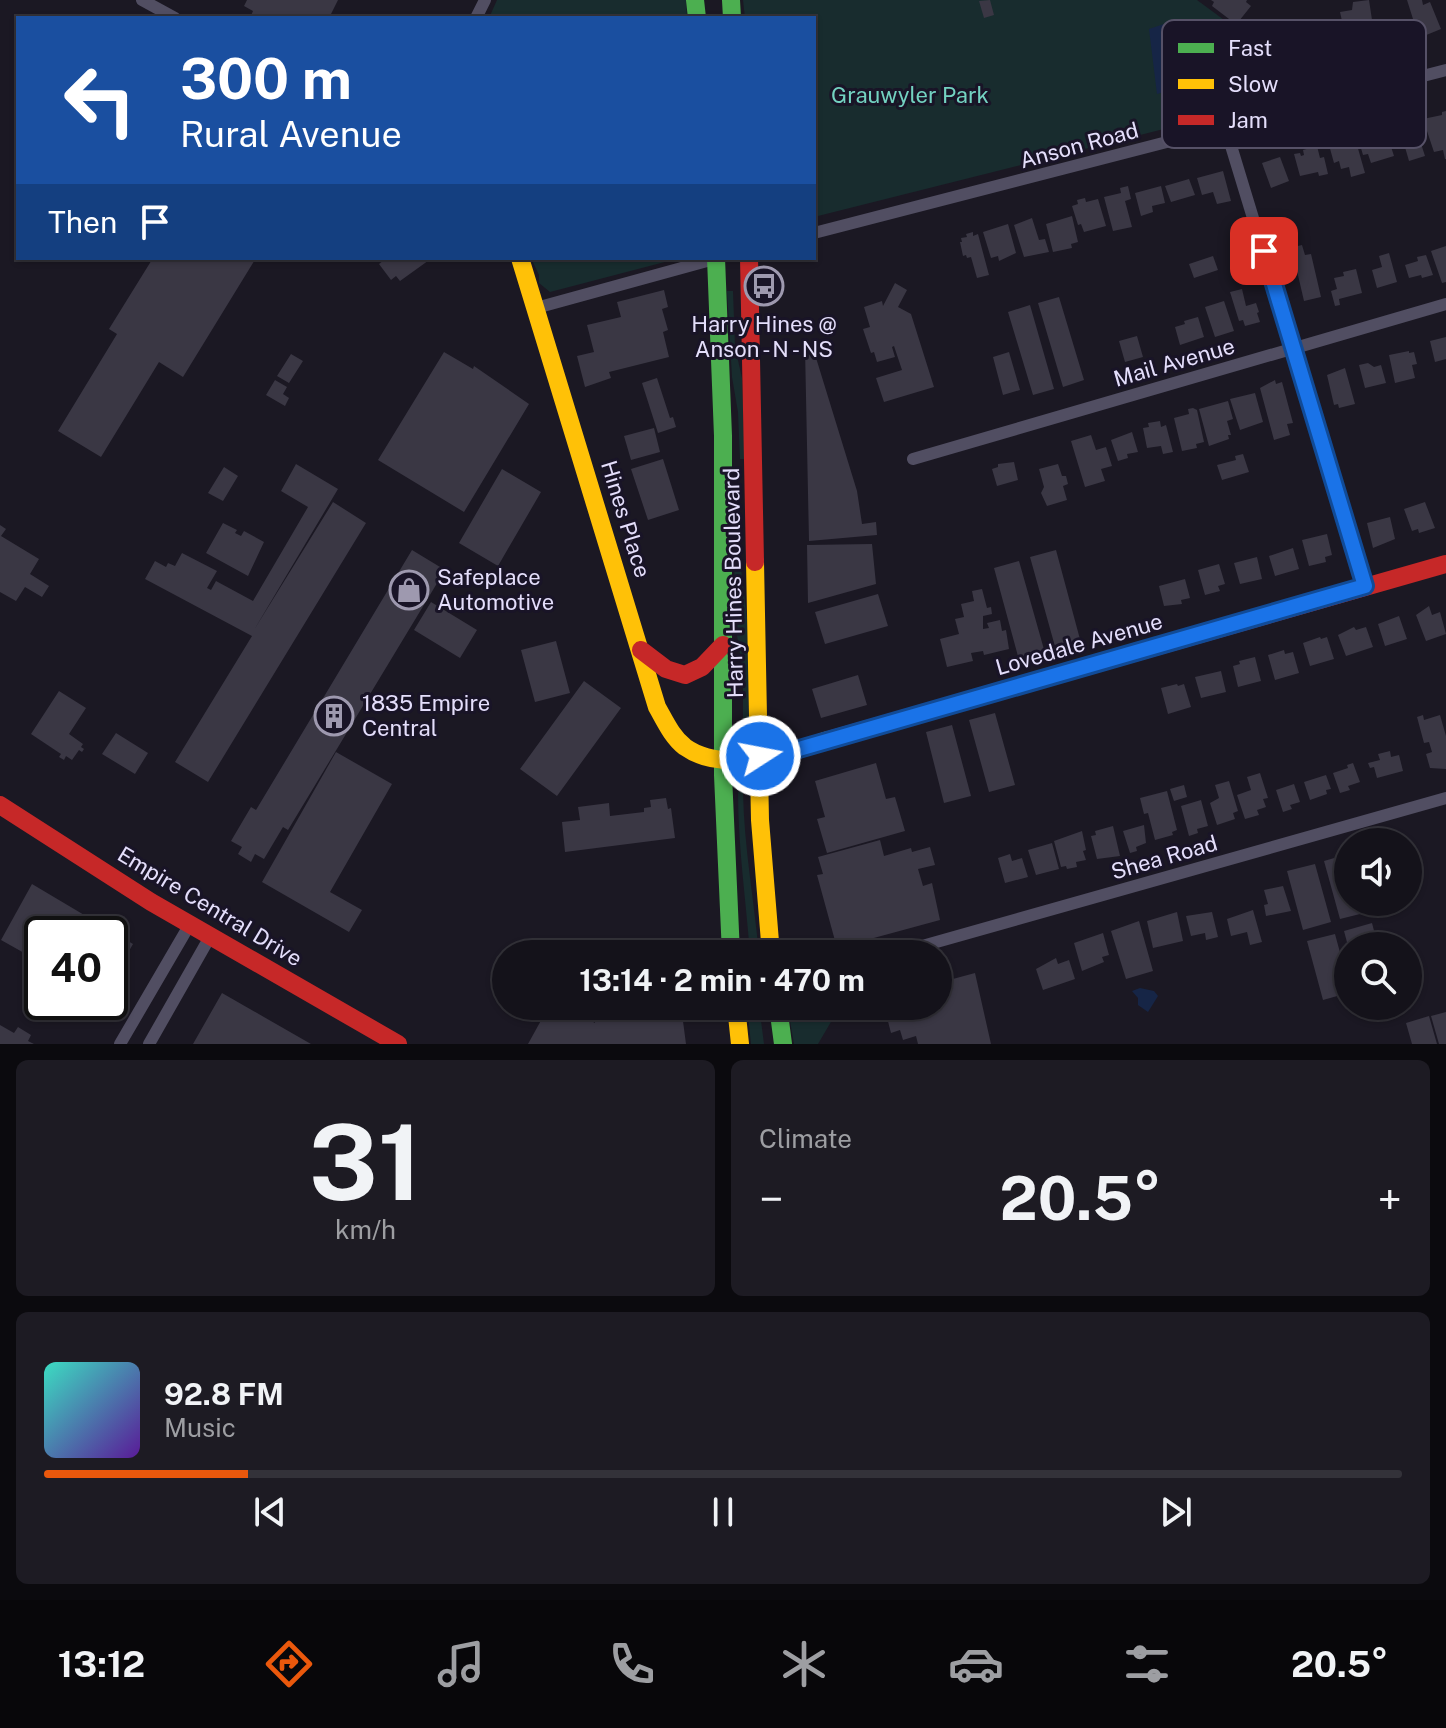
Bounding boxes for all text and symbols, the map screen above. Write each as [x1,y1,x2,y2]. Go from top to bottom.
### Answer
legend [1162,20,1426,148]
text: Fast [1228,35,1272,61]
text: 300 m [180,46,352,112]
icon: left [48,48,152,152]
text: Slow [1228,71,1278,97]
park label: Grauwyler Park [831,82,989,108]
text: Jam [1228,107,1268,133]
text: Rural Avenue [180,113,402,155]
street label: Anson Road [1017,117,1141,173]
icon: arrive [133,200,177,244]
text: Then [48,204,117,240]
pin [1230,217,1298,285]
icon: arrive [1242,229,1286,273]
bus stop icon: Harry Hines @ Anson - N - NS [743,265,785,307]
place label: Harry Hines @ Anson - N - NS [691,311,837,362]
street label: Mail Avenue [1110,332,1238,392]
street label: Hines Place [596,457,656,581]
street label: Harry Hines Boulevard [718,468,748,698]
place label: Safeplace Automotive [437,564,554,615]
shop icon: Safeplace Automotive [388,569,430,611]
street label: Lovedale Avenue [993,608,1165,680]
place label: 1835 Empire Central [362,690,490,741]
building icon: 1835 Empire Central [313,695,355,737]
position arrow [718,714,802,798]
map controls [1334,828,1422,1020]
button: sound [1334,828,1422,916]
street label: Shea Road [1108,829,1220,885]
street label: Empire Central Drive [113,841,307,971]
speed limit sign: 40 [24,916,128,1020]
button: search [1334,932,1422,1020]
text: 13:14 · 2 min · 470 m [579,962,865,998]
text: 31 [309,1101,422,1223]
text: Climate [759,1123,852,1154]
text: 20.5° [1000,1163,1161,1234]
text: − [759,1173,783,1225]
text: + [1378,1173,1402,1225]
text: km/h [335,1214,396,1245]
text: 92.8 FM [164,1376,284,1412]
text: Music [164,1412,236,1443]
icon: previous [248,1490,292,1534]
icon: pause [701,1490,745,1534]
icon: next [1154,1490,1198,1534]
icon: directions [261,1636,317,1692]
icon: music [433,1636,489,1692]
icon: phone [604,1636,660,1692]
icon: climate [776,1636,832,1692]
icon: car [948,1636,1004,1692]
icon: filters [1119,1636,1175,1692]
text: 13:12 [58,1643,145,1685]
text: 20.5° [1291,1643,1388,1685]

